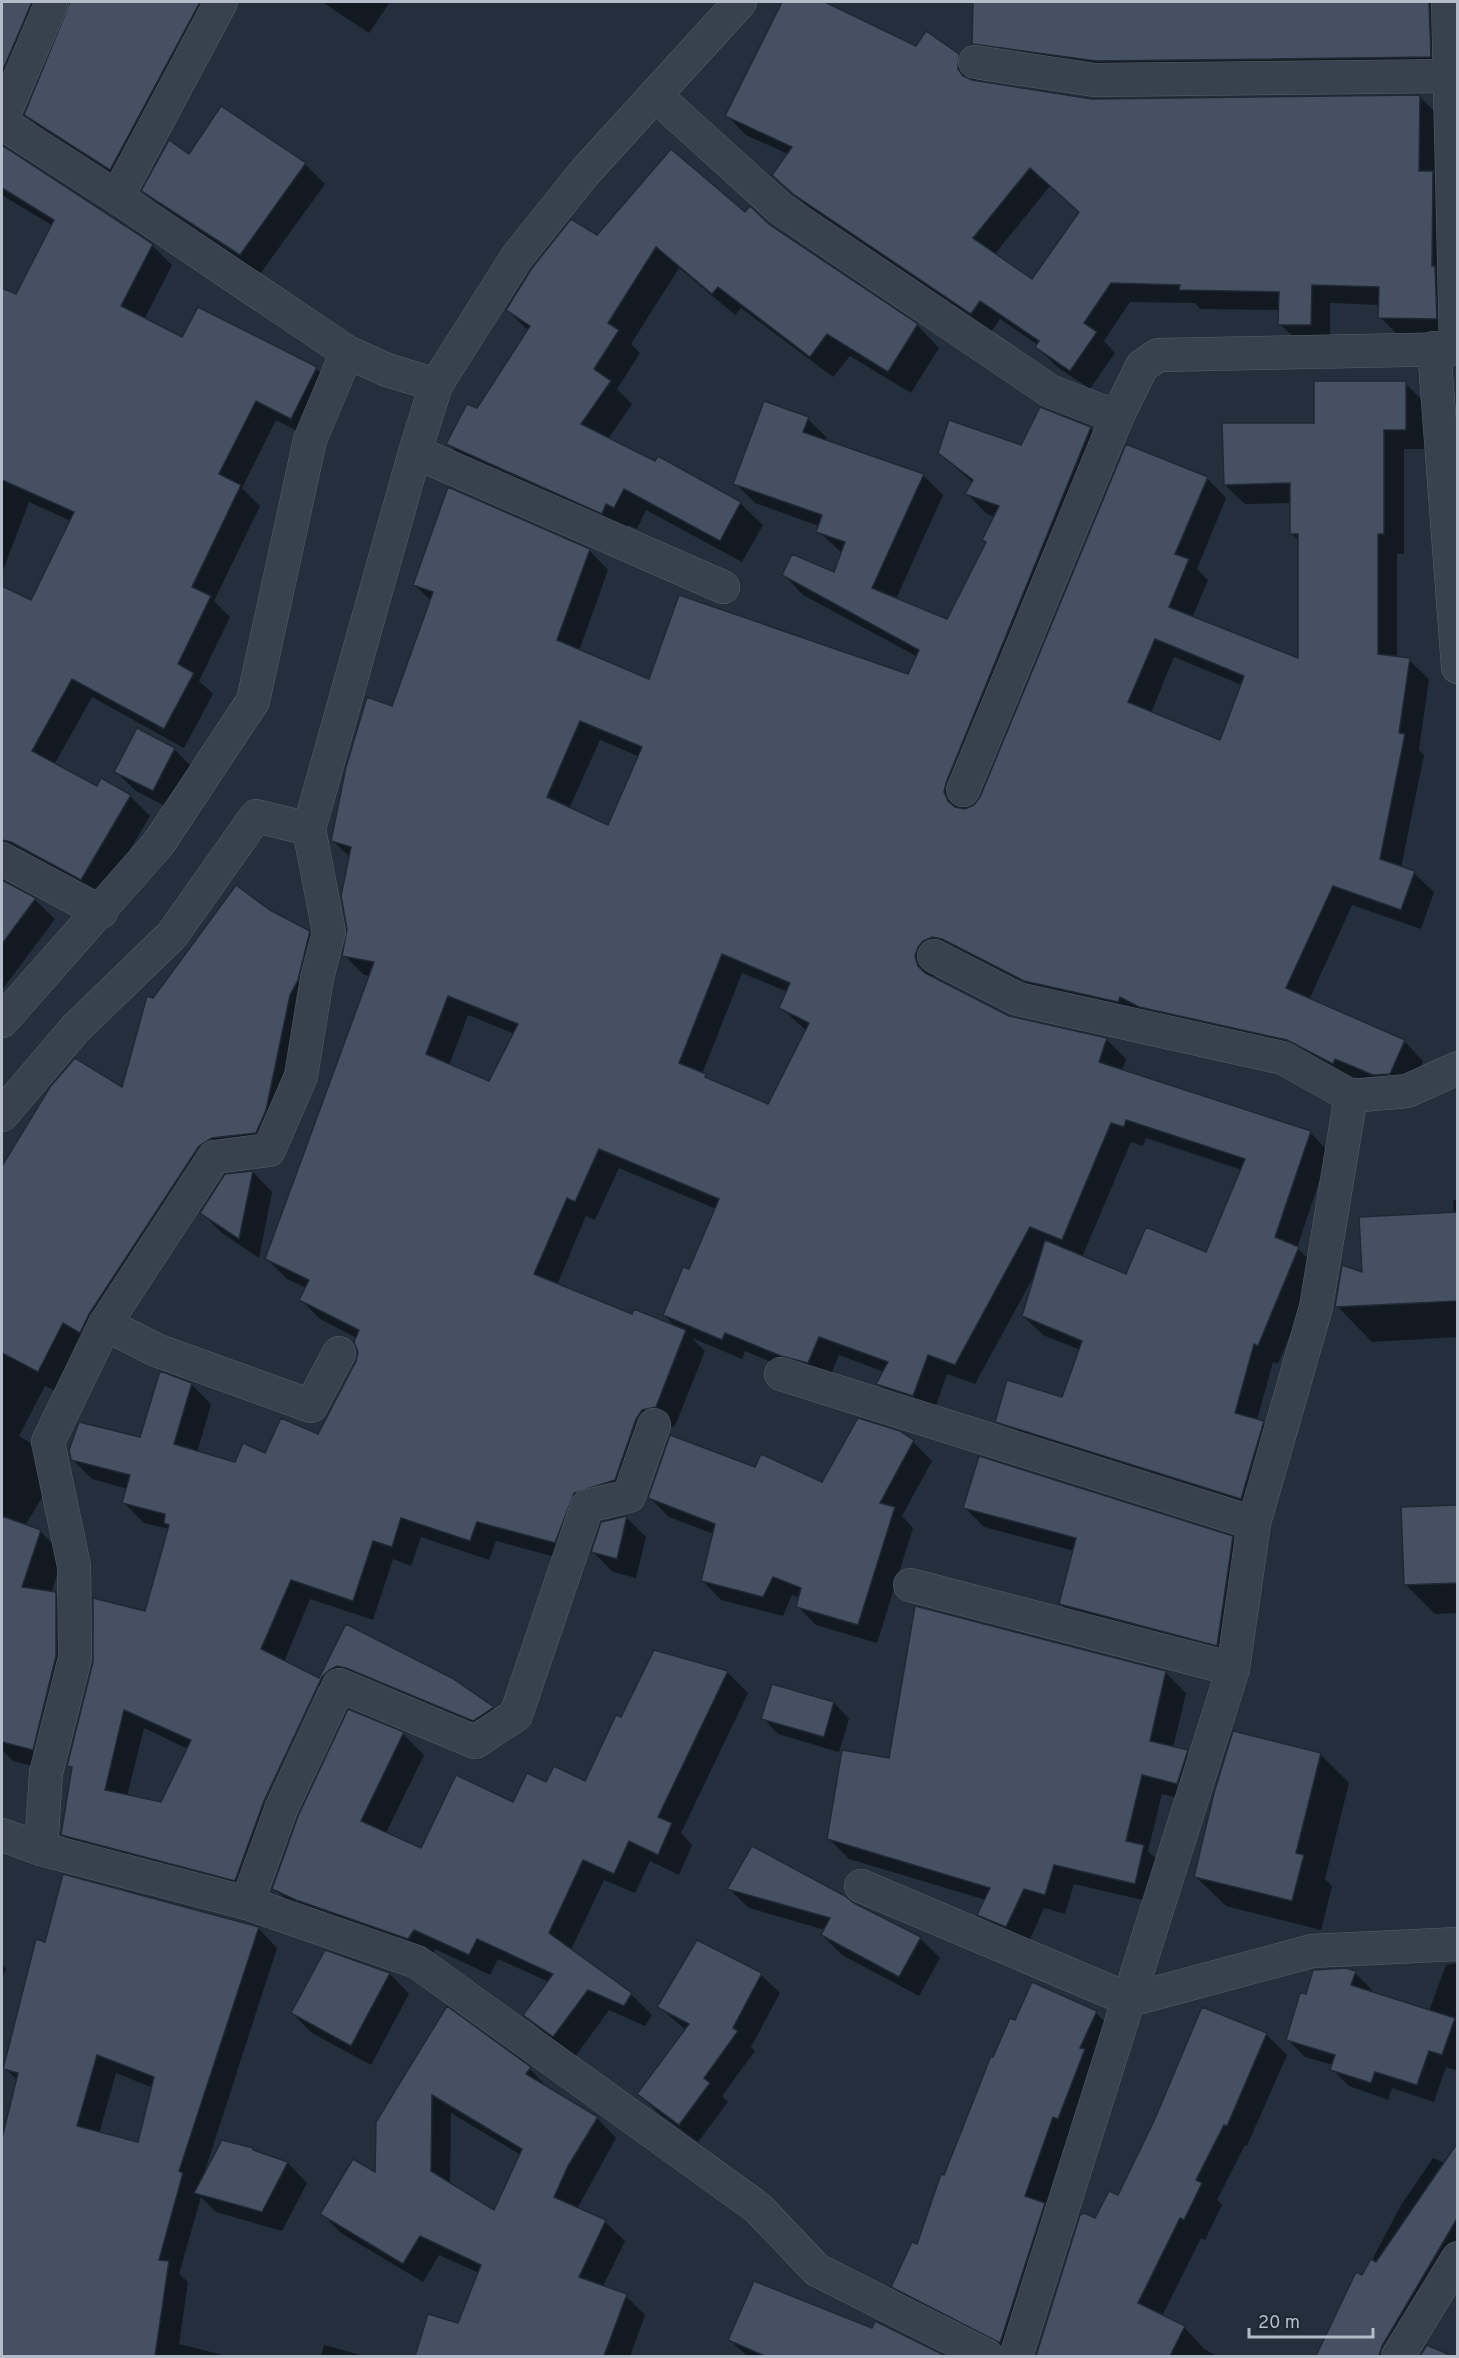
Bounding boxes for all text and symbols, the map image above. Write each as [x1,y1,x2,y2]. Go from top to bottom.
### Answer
scale bar [1249,2301,1374,2339]
text: 20 m [1258,2312,1300,2335]

